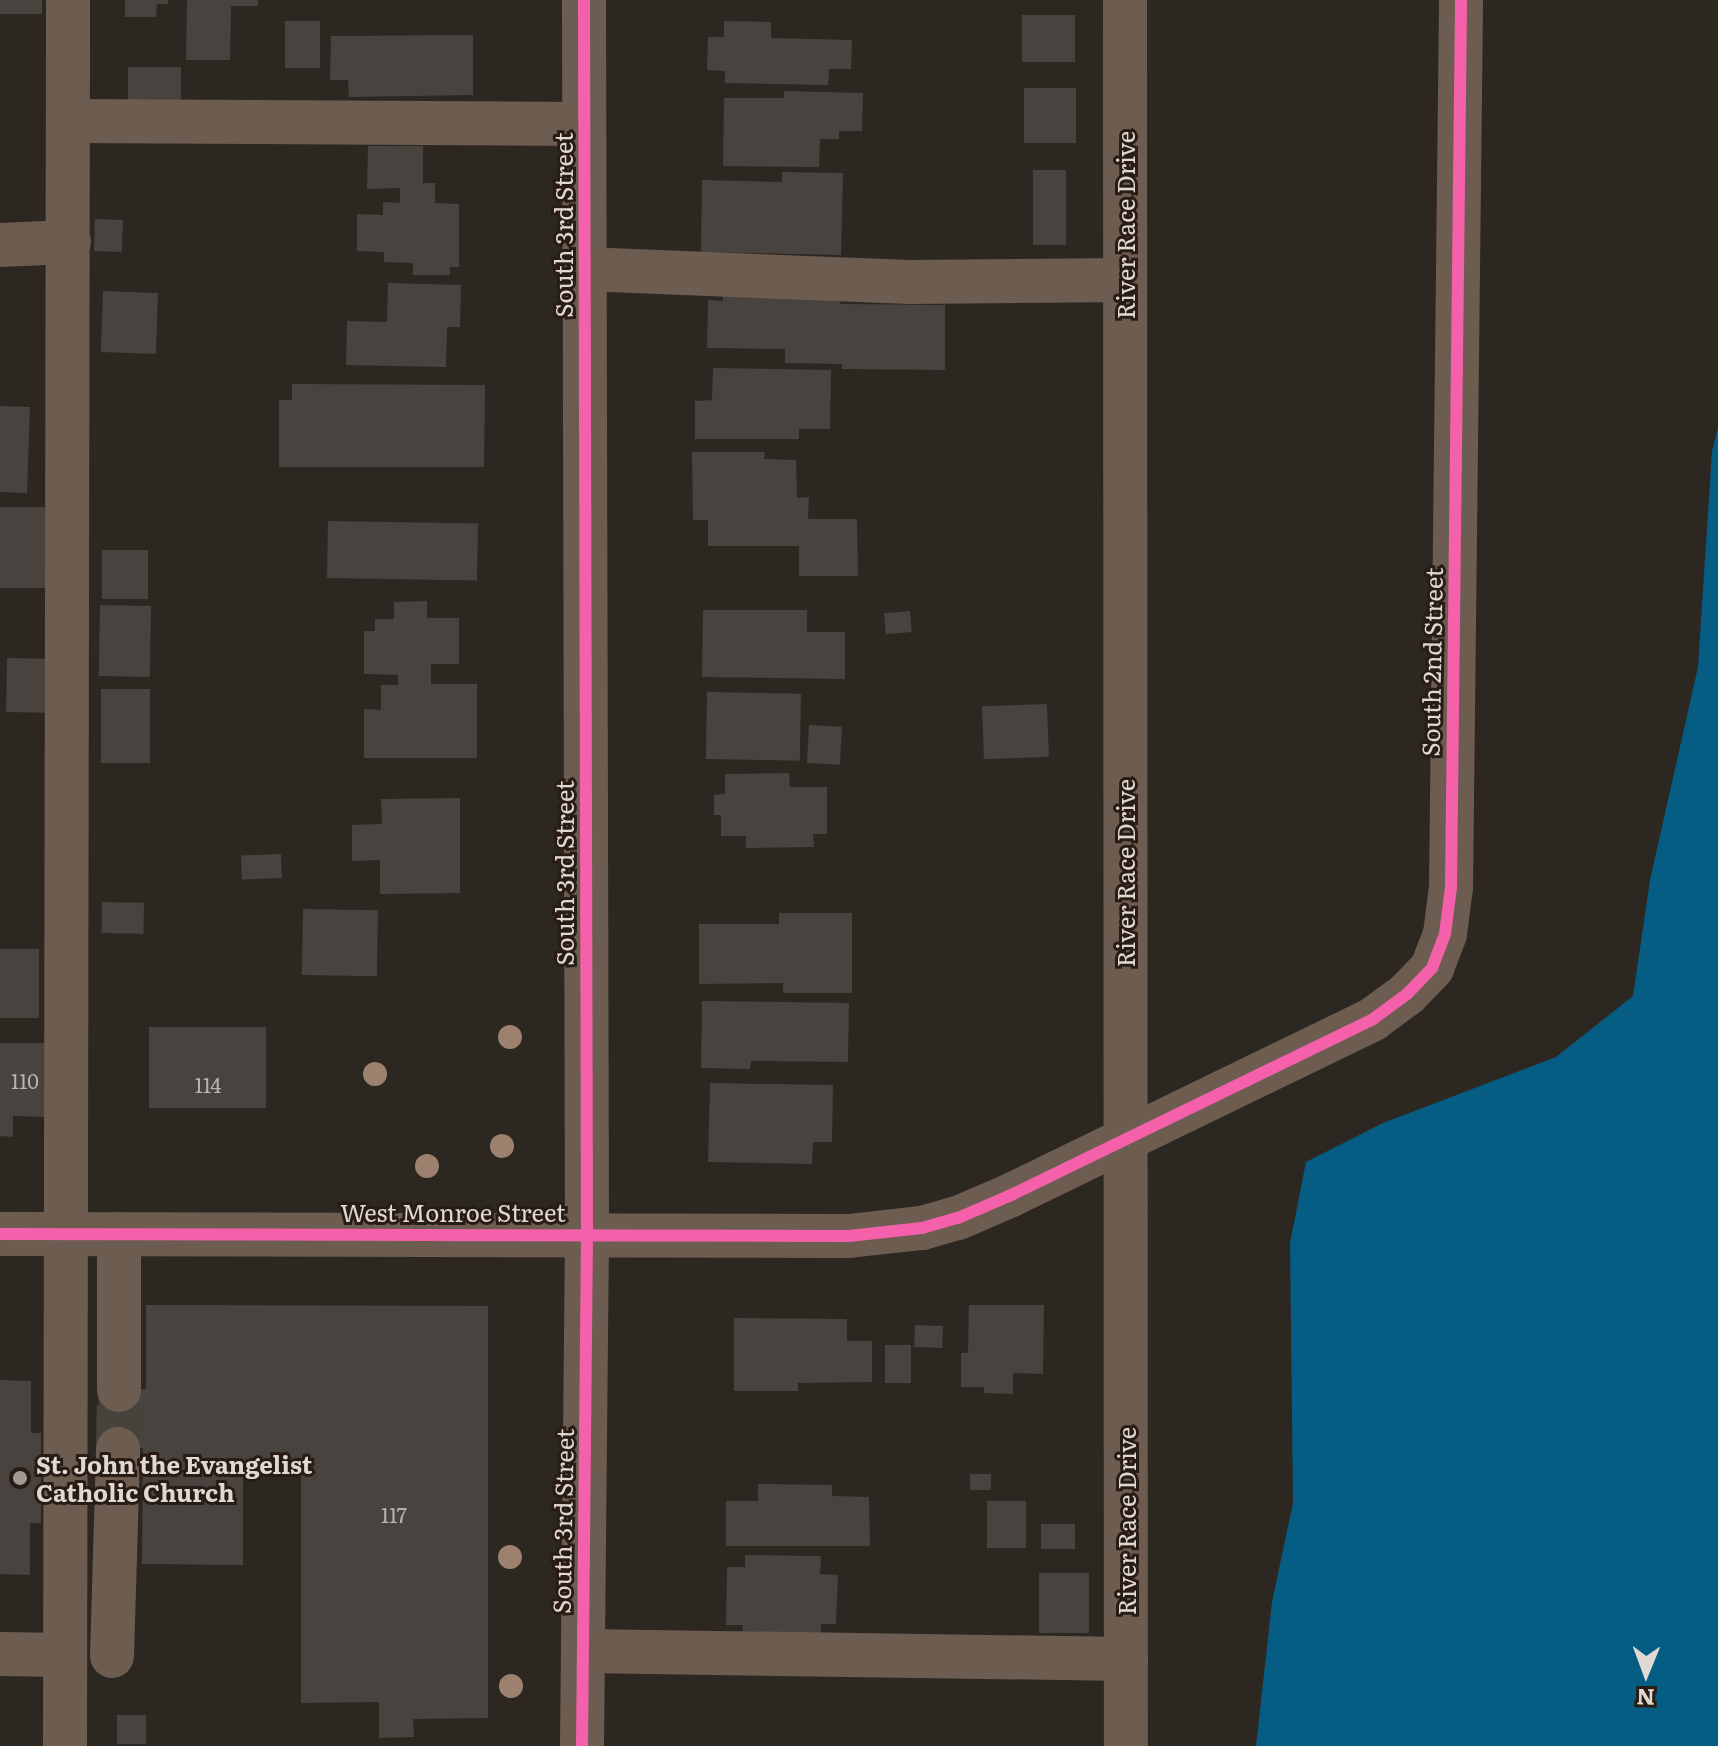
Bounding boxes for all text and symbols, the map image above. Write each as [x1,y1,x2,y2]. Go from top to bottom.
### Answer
street label: River Race Drive [1111,131,1139,319]
street label: South 3rd Street [549,132,577,318]
street label: South 2nd Street [1415,567,1447,757]
street label: River Race Drive [1111,779,1139,967]
street label: South 3rd Street [550,780,578,966]
house number: 110 [11,1068,39,1092]
house number: 114 [195,1072,221,1096]
street label: West Monroe Street [340,1198,566,1226]
street label: River Race Drive [1112,1427,1140,1615]
street label: South 3rd Street [546,1428,578,1614]
place label: St. John the Evangelist Catholic Church [36,1450,312,1506]
marker: St. John the Evangelist Catholic Church [11,1469,29,1487]
house number: 117 [381,1502,407,1526]
north arrow [1606,1634,1686,1714]
text: N [1636,1682,1655,1715]

